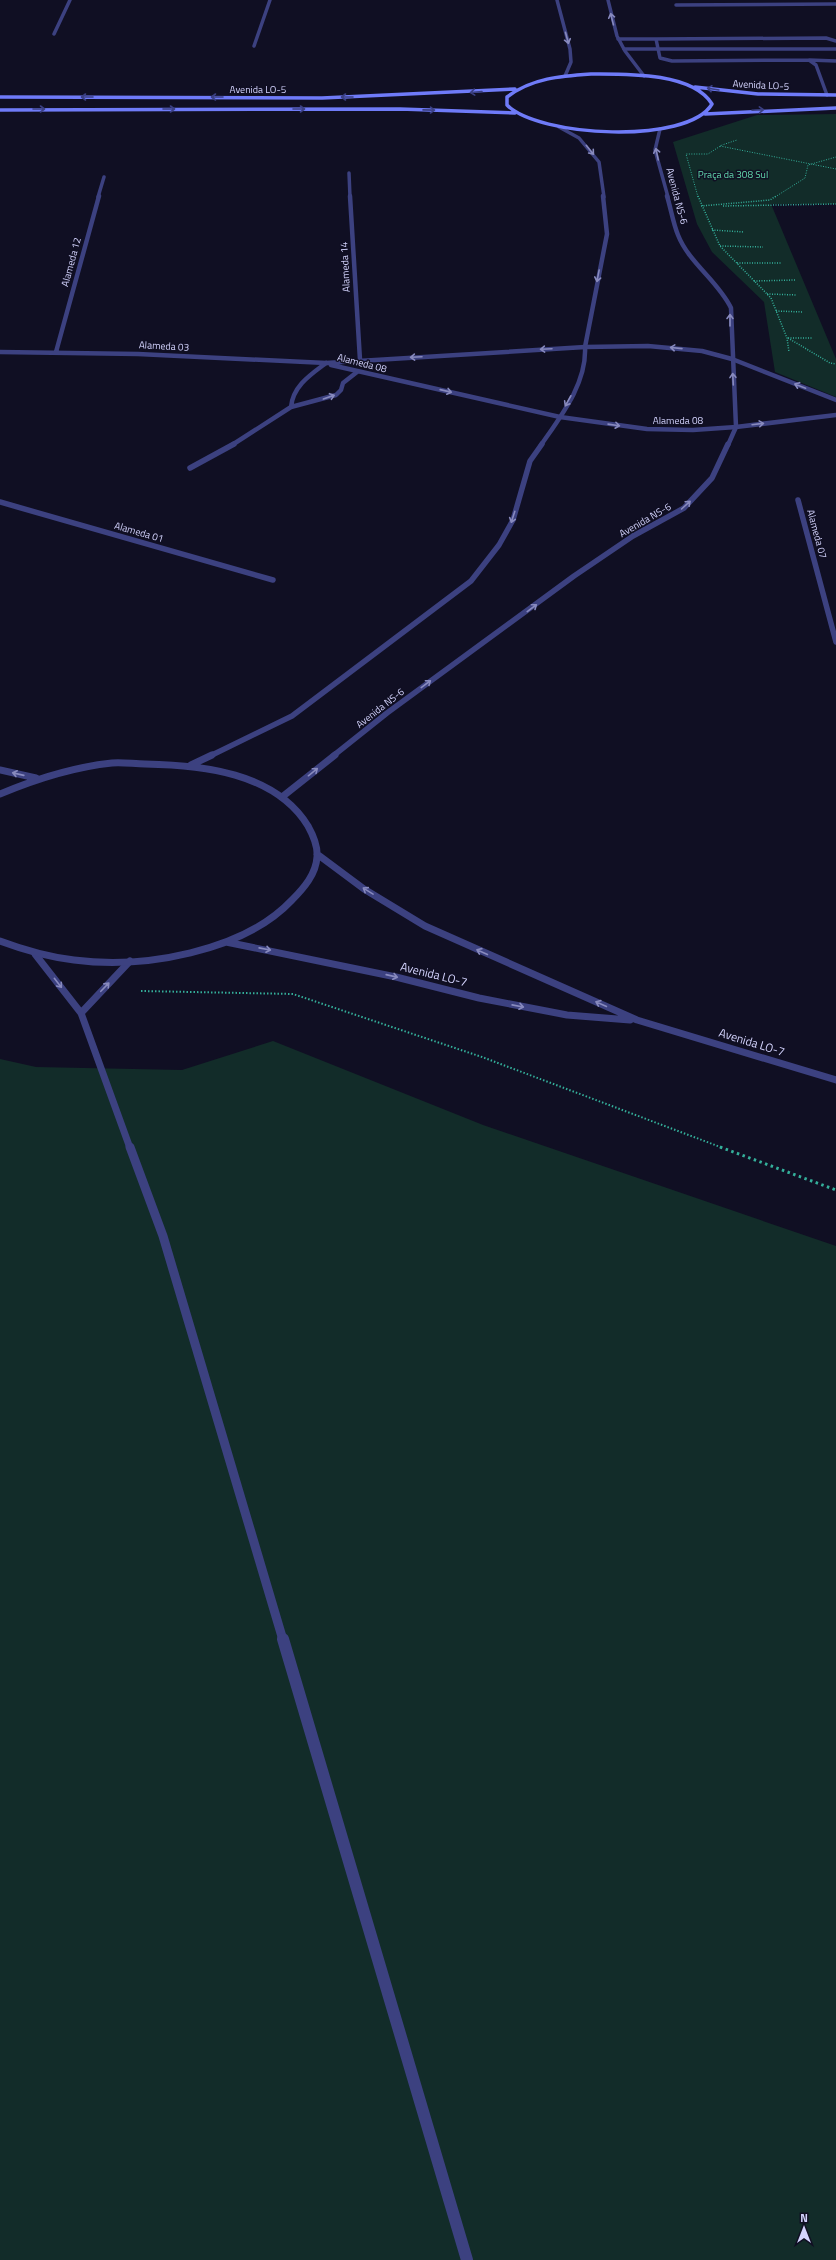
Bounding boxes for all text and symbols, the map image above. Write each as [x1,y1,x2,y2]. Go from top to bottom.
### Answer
one-way arrow [608,12,616,25]
one-way arrow [564,31,571,44]
street label: Avenida LO-5 [732,76,790,94]
street label: Avenida LO-5 [230,82,287,97]
one-way arrow [707,85,720,93]
one-way arrow [470,89,483,96]
one-way arrow [81,93,94,101]
one-way arrow [211,93,224,101]
one-way arrow [341,93,354,101]
one-way arrow [32,105,45,113]
one-way arrow [162,105,175,113]
one-way arrow [292,105,305,113]
one-way arrow [422,106,435,114]
one-way arrow [751,107,764,114]
one-way arrow [586,145,594,156]
one-way arrow [653,148,661,161]
street label: Avenida NS-6 [662,166,692,226]
park label: Praça da 308 Sul [698,167,768,182]
street label: Alameda 12 [57,236,85,288]
street label: Alameda 14 [336,241,354,293]
one-way arrow [593,269,601,282]
one-way arrow [726,314,734,327]
street label: Alameda 03 [138,337,190,355]
one-way arrow [670,344,683,352]
one-way arrow [540,345,553,353]
street label: Alameda 08 [336,350,389,376]
one-way arrow [410,353,423,360]
one-way arrow [730,373,737,386]
one-way arrow [794,381,806,389]
one-way arrow [439,388,452,396]
one-way arrow [322,393,334,401]
one-way arrow [564,395,572,407]
street label: Alameda 08 [653,413,704,428]
one-way arrow [608,421,621,429]
one-way arrow [751,421,764,428]
street label: Avenida NS-6 [616,499,674,541]
one-way arrow [681,500,691,509]
street label: Alameda 07 [803,508,831,560]
one-way arrow [509,511,517,523]
street label: Alameda 01 [113,518,165,546]
one-way arrow [526,603,537,612]
one-way arrow [421,680,432,688]
street label: Avenida NS-6 [353,684,408,732]
one-way arrow [307,768,318,777]
one-way arrow [12,770,25,778]
one-way arrow [363,887,374,895]
one-way arrow [258,946,271,954]
one-way arrow [477,948,489,955]
street label: Avenida LO-7 [399,957,469,991]
one-way arrow [385,973,398,981]
one-way arrow [54,978,62,989]
one-way arrow [100,982,110,992]
one-way arrow [596,1000,608,1008]
one-way arrow [512,1002,525,1010]
street label: Avenida LO-7 [717,1023,787,1061]
north arrow [784,2208,824,2248]
text: N [800,2210,808,2226]

